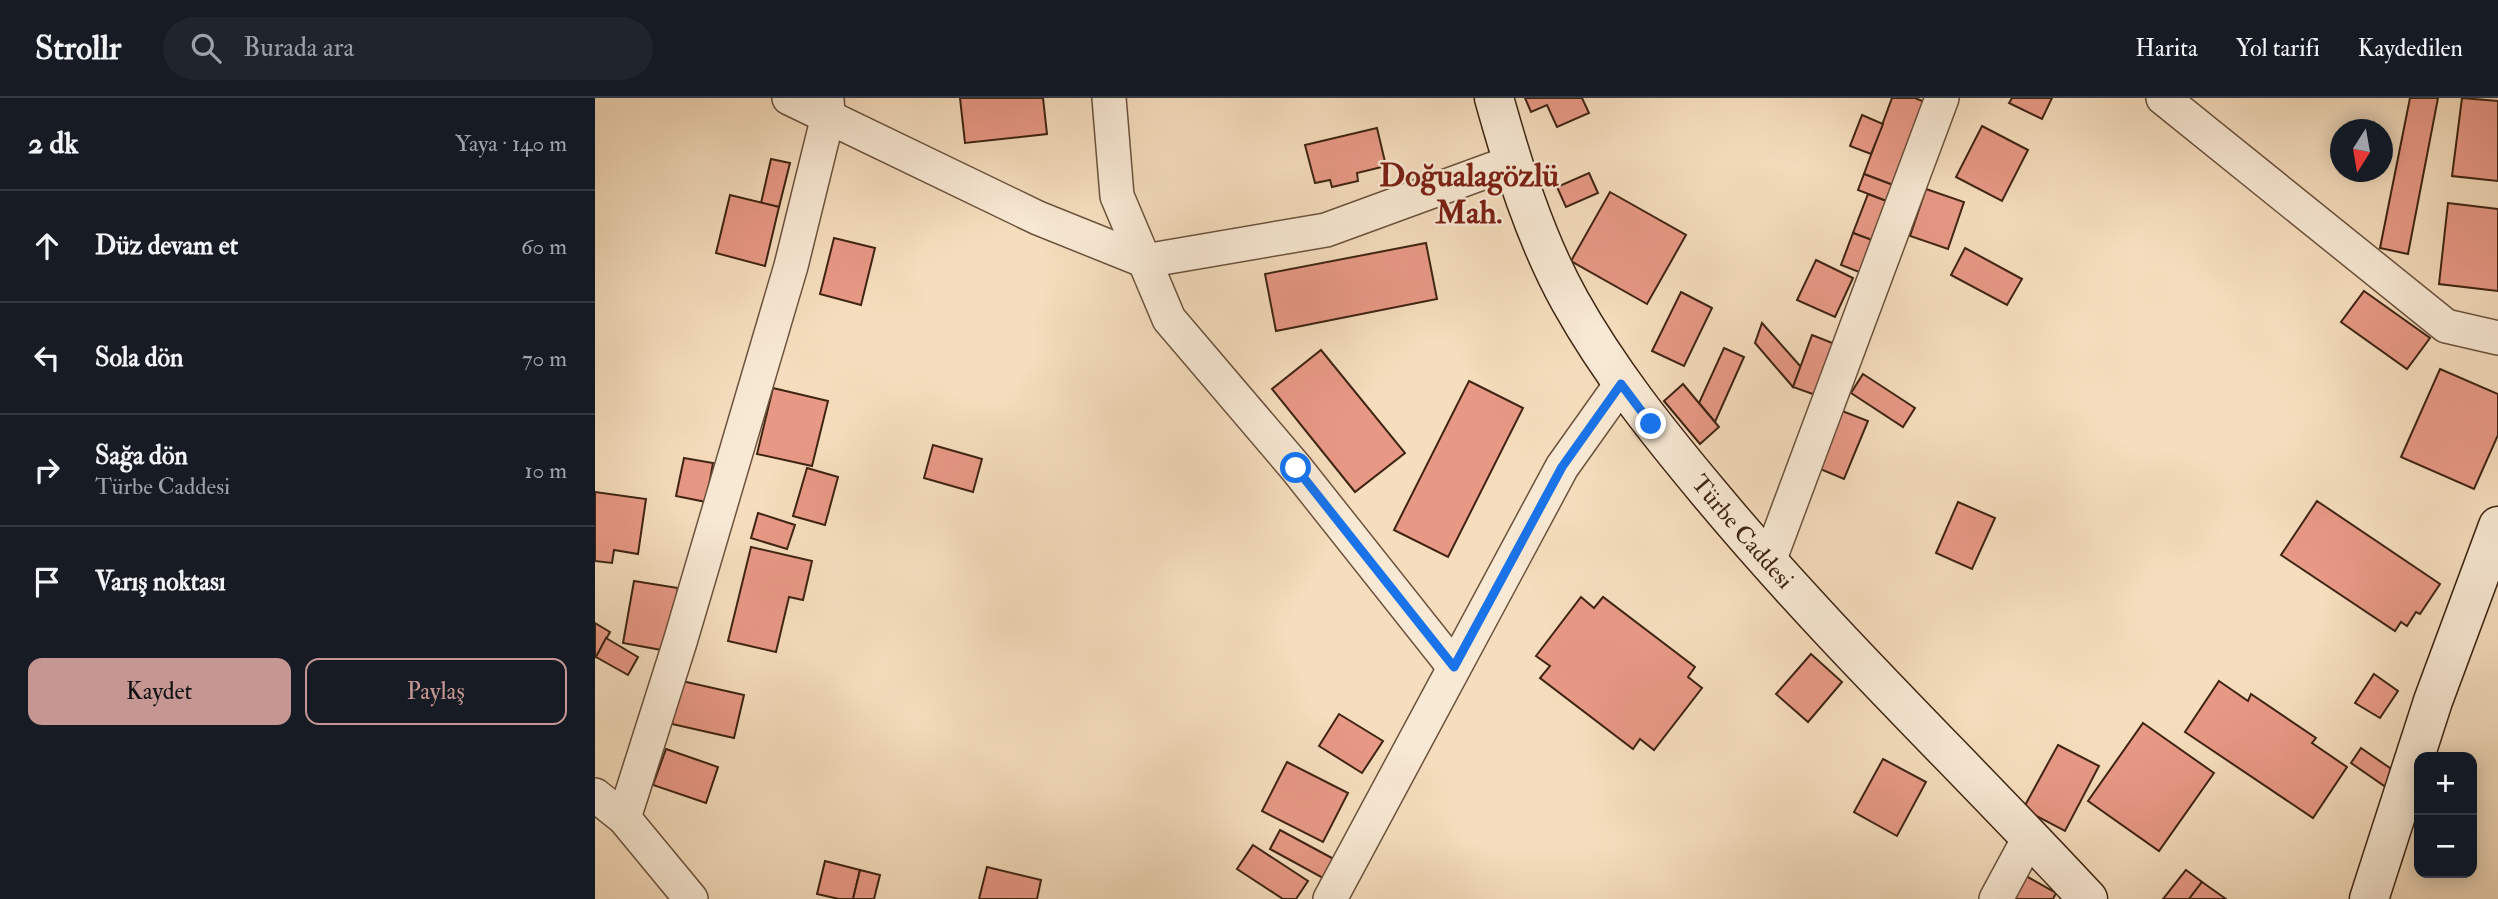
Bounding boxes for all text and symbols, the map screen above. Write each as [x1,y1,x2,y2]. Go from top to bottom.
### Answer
search box [163,17,653,80]
text: Strollr [35,28,121,69]
icon: search [187,29,225,67]
text: Burada ara [243,32,354,64]
text: Harita [2135,33,2198,64]
text: Yol tarifi [2236,33,2320,64]
text: Kaydedilen [2358,33,2463,64]
north arrow [2330,119,2393,182]
text: 2 dk [28,125,79,162]
text: Yaya · 140 m [455,129,567,158]
district label: Doğualagözlü Mah. [1379,156,1559,233]
icon: ahead [28,227,66,265]
text: Düz devam et [95,230,238,262]
text: 60 m [521,232,567,261]
icon: left [28,339,66,377]
text: Sola dön [95,342,183,374]
text: 70 m [522,344,567,373]
route end [1635,408,1666,439]
text: Sağa dön [95,440,188,472]
icon: right [28,451,66,489]
route start [1280,452,1311,483]
text: 10 m [524,456,567,485]
street label: Türbe Caddesi [1685,468,1801,595]
text: Türbe Caddesi [95,472,230,501]
icon: arrive [28,563,66,601]
text: Varış noktası [95,566,226,598]
button: Kaydet [28,658,291,725]
button: Paylaş [305,658,567,725]
map controls [2414,752,2477,878]
button: + [2414,752,2477,815]
button: − [2414,815,2477,878]

